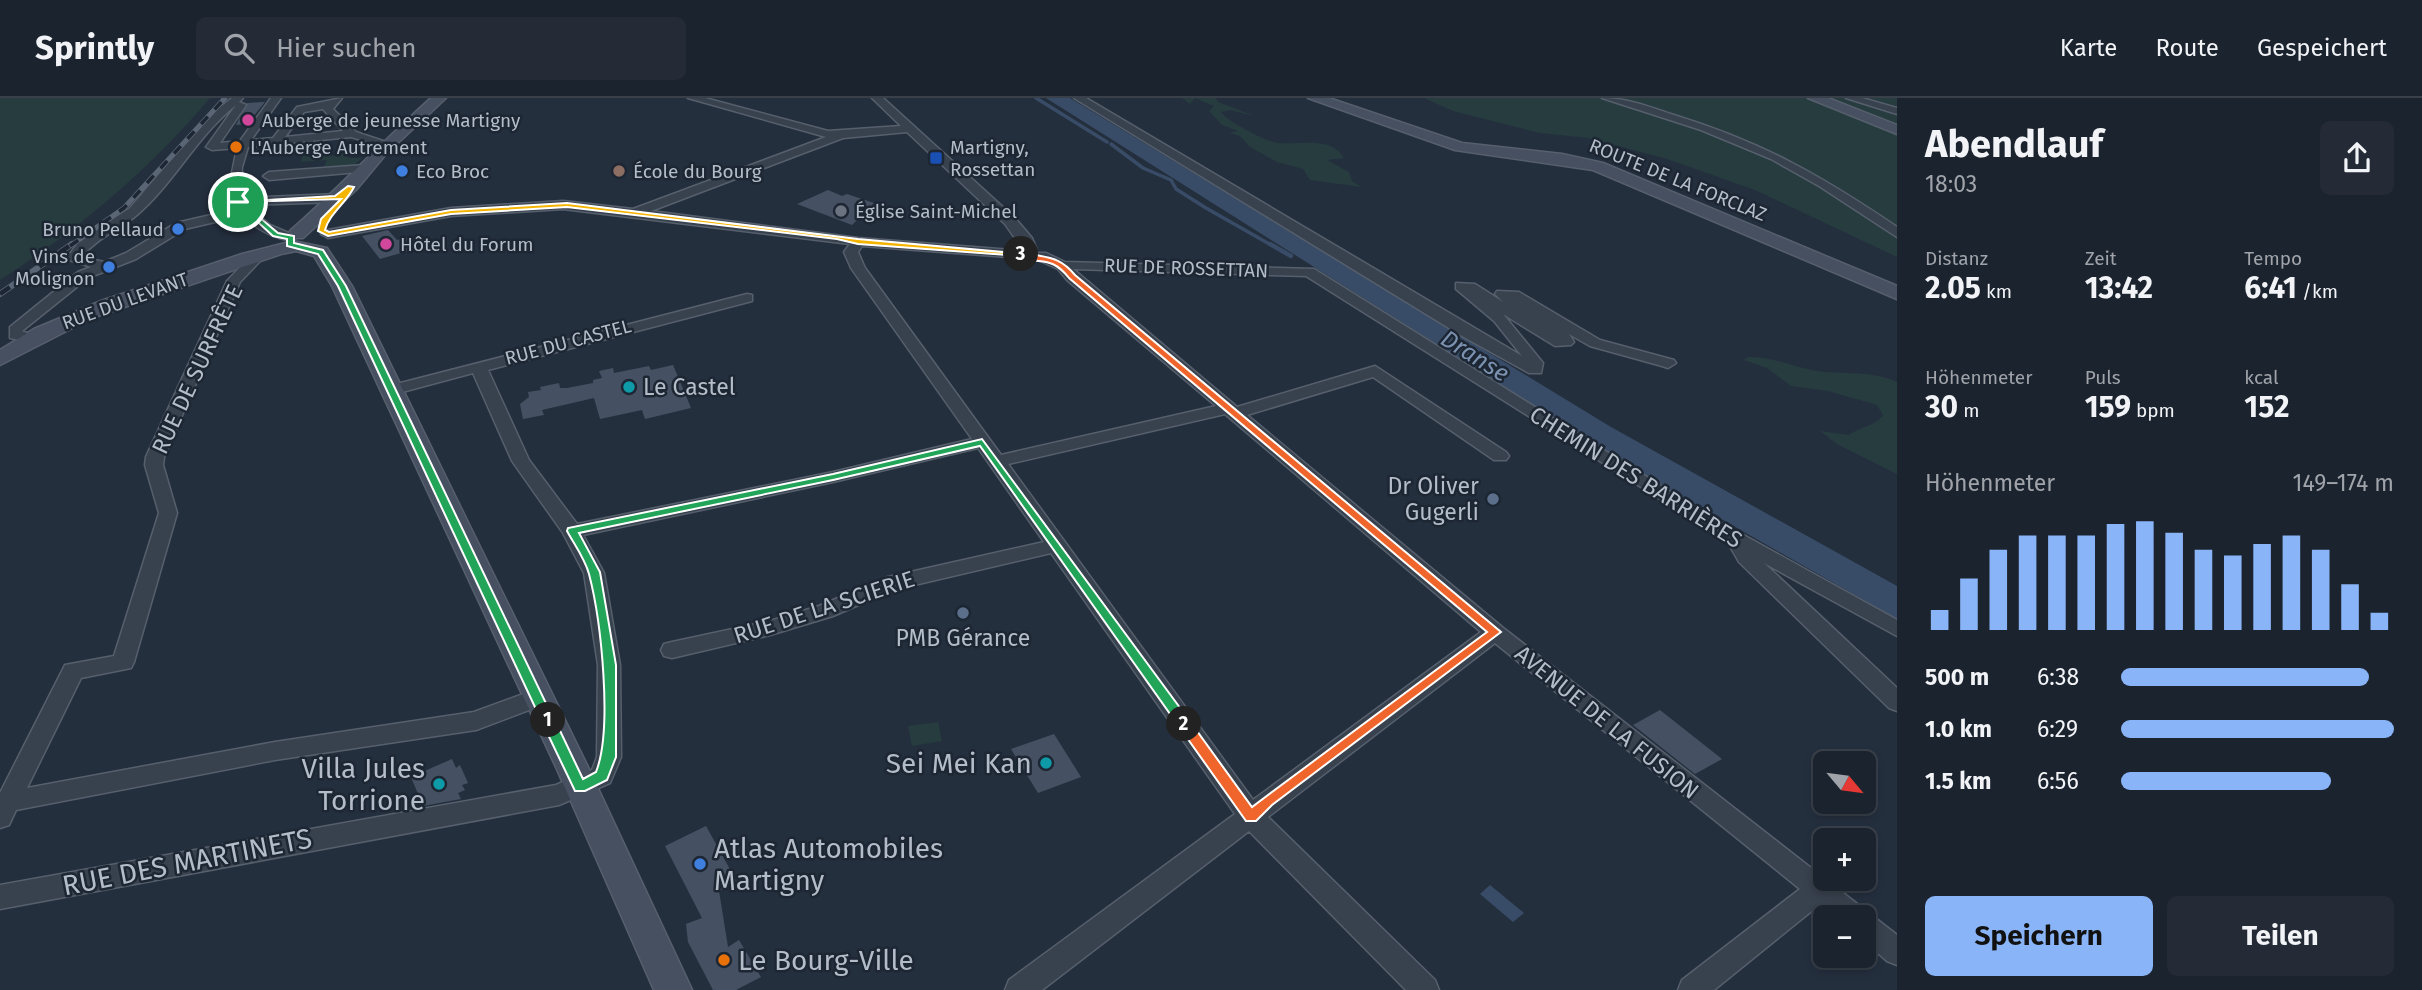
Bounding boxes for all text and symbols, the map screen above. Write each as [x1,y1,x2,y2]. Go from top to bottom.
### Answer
search box [196,17,686,80]
text: Sprintly [35,28,154,68]
icon: search [220,29,258,67]
text: Hier suchen [276,33,417,64]
text: Karte [2060,34,2117,62]
text: Route [2155,34,2219,62]
text: Gespeichert [2257,34,2387,62]
place label: Auberge de jeunesse Martigny [262,109,521,132]
marker: Auberge de jeunesse Martigny [240,112,256,128]
text: Abendlauf [1925,121,2103,167]
button: share [2320,121,2394,195]
street label: ROUTE DE LA FORCLAZ [1586,134,1770,226]
place label: L'Auberge Autrement [250,136,427,159]
place label: Martigny, Rossettan [950,136,1035,181]
marker: L'Auberge Autrement [228,139,244,155]
marker: Martigny, Rossettan [928,150,944,166]
place label: Eco Broc [416,160,489,183]
place label: École du Bourg [633,160,762,183]
marker: Eco Broc [394,163,410,179]
marker: École du Bourg [611,163,627,179]
text: 18:03 [1925,170,1977,198]
pin [208,172,268,232]
icon: arrive [219,183,257,221]
place label: Église Saint-Michel [855,200,1018,223]
marker: Église Saint-Michel [833,203,849,219]
place label: Bruno Pellaud [42,218,164,241]
marker: Bruno Pellaud [170,221,186,237]
place label: Hôtel du Forum [400,233,533,256]
marker: Hôtel du Forum [378,236,394,252]
pin: 3 [1004,236,1038,272]
text: 3 [1016,242,1025,265]
place label: Vins de Molignon [15,245,95,290]
text: Distanz [1925,247,1988,270]
text: Zeit [2085,247,2117,270]
text: Tempo [2244,247,2302,270]
street label: RUE DE ROSSETTAN [1104,254,1268,282]
marker: Vins de Molignon [101,259,117,275]
street label: RUE DU LEVANT [59,267,191,334]
text: 2.05 [1925,270,1981,306]
text: 13:42 [2085,270,2153,306]
text: 6:41 [2244,270,2297,306]
street label: RUE DE SURFRÊTE [145,280,249,458]
text: km [1981,280,2012,303]
text: /km [2297,280,2338,303]
street label: RUE DU CASTEL [502,314,634,370]
water label: Dranse [1436,324,1514,388]
text: Höhenmeter [1925,366,2033,389]
text: Puls [2085,366,2121,389]
text: kcal [2244,366,2279,389]
place label: Le Castel [643,373,736,401]
marker: Le Castel [621,379,637,395]
text: 30 [1925,389,1958,425]
text: 159 [2085,389,2131,425]
text: 152 [2244,389,2289,425]
street label: CHEMIN DES BARRIÈRES [1525,399,1748,554]
text: m [1958,399,1979,422]
text: bpm [2131,399,2175,422]
text: Höhenmeter [1925,469,2055,497]
text: 149–174 m [2293,469,2394,497]
place label: Dr Oliver Gugerli [1387,472,1479,526]
marker: Dr Oliver Gugerli [1485,491,1501,507]
street label: RUE DE LA SCIERIE [730,565,918,649]
marker: PMB Gérance [955,605,971,621]
place label: PMB Gérance [896,624,1030,652]
street label: AVENUE DE LA FUSION [1509,639,1705,805]
text: 500 m [1925,663,1989,691]
text: 6:38 [2037,663,2079,691]
pin: 1 [530,702,566,738]
pin: 2 [1166,706,1202,742]
text: 1 [543,708,552,731]
text: 2 [1179,712,1188,735]
text: 1.0 km [1925,715,1992,743]
text: 6:29 [2037,715,2078,743]
place label: Sei Mei Kan [886,747,1032,780]
north arrow [1813,751,1876,814]
map controls [1813,751,1876,968]
place label: Villa Jules Torrione [301,752,425,817]
marker: Sei Mei Kan [1038,755,1054,771]
text: 1.5 km [1925,767,1991,795]
text: 6:56 [2037,767,2079,795]
marker: Villa Jules Torrione [431,776,447,792]
street label: RUE DES MARTINETS [60,822,314,902]
button: + [1813,828,1876,891]
place label: Atlas Automobiles Martigny [714,832,943,897]
marker: Atlas Automobiles Martigny [692,856,708,872]
button: Speichern [1925,896,2153,976]
button: Teilen [2167,896,2394,976]
button: − [1813,905,1876,968]
place label: Le Bourg-Ville [738,944,914,977]
marker: Le Bourg-Ville [716,952,732,968]

